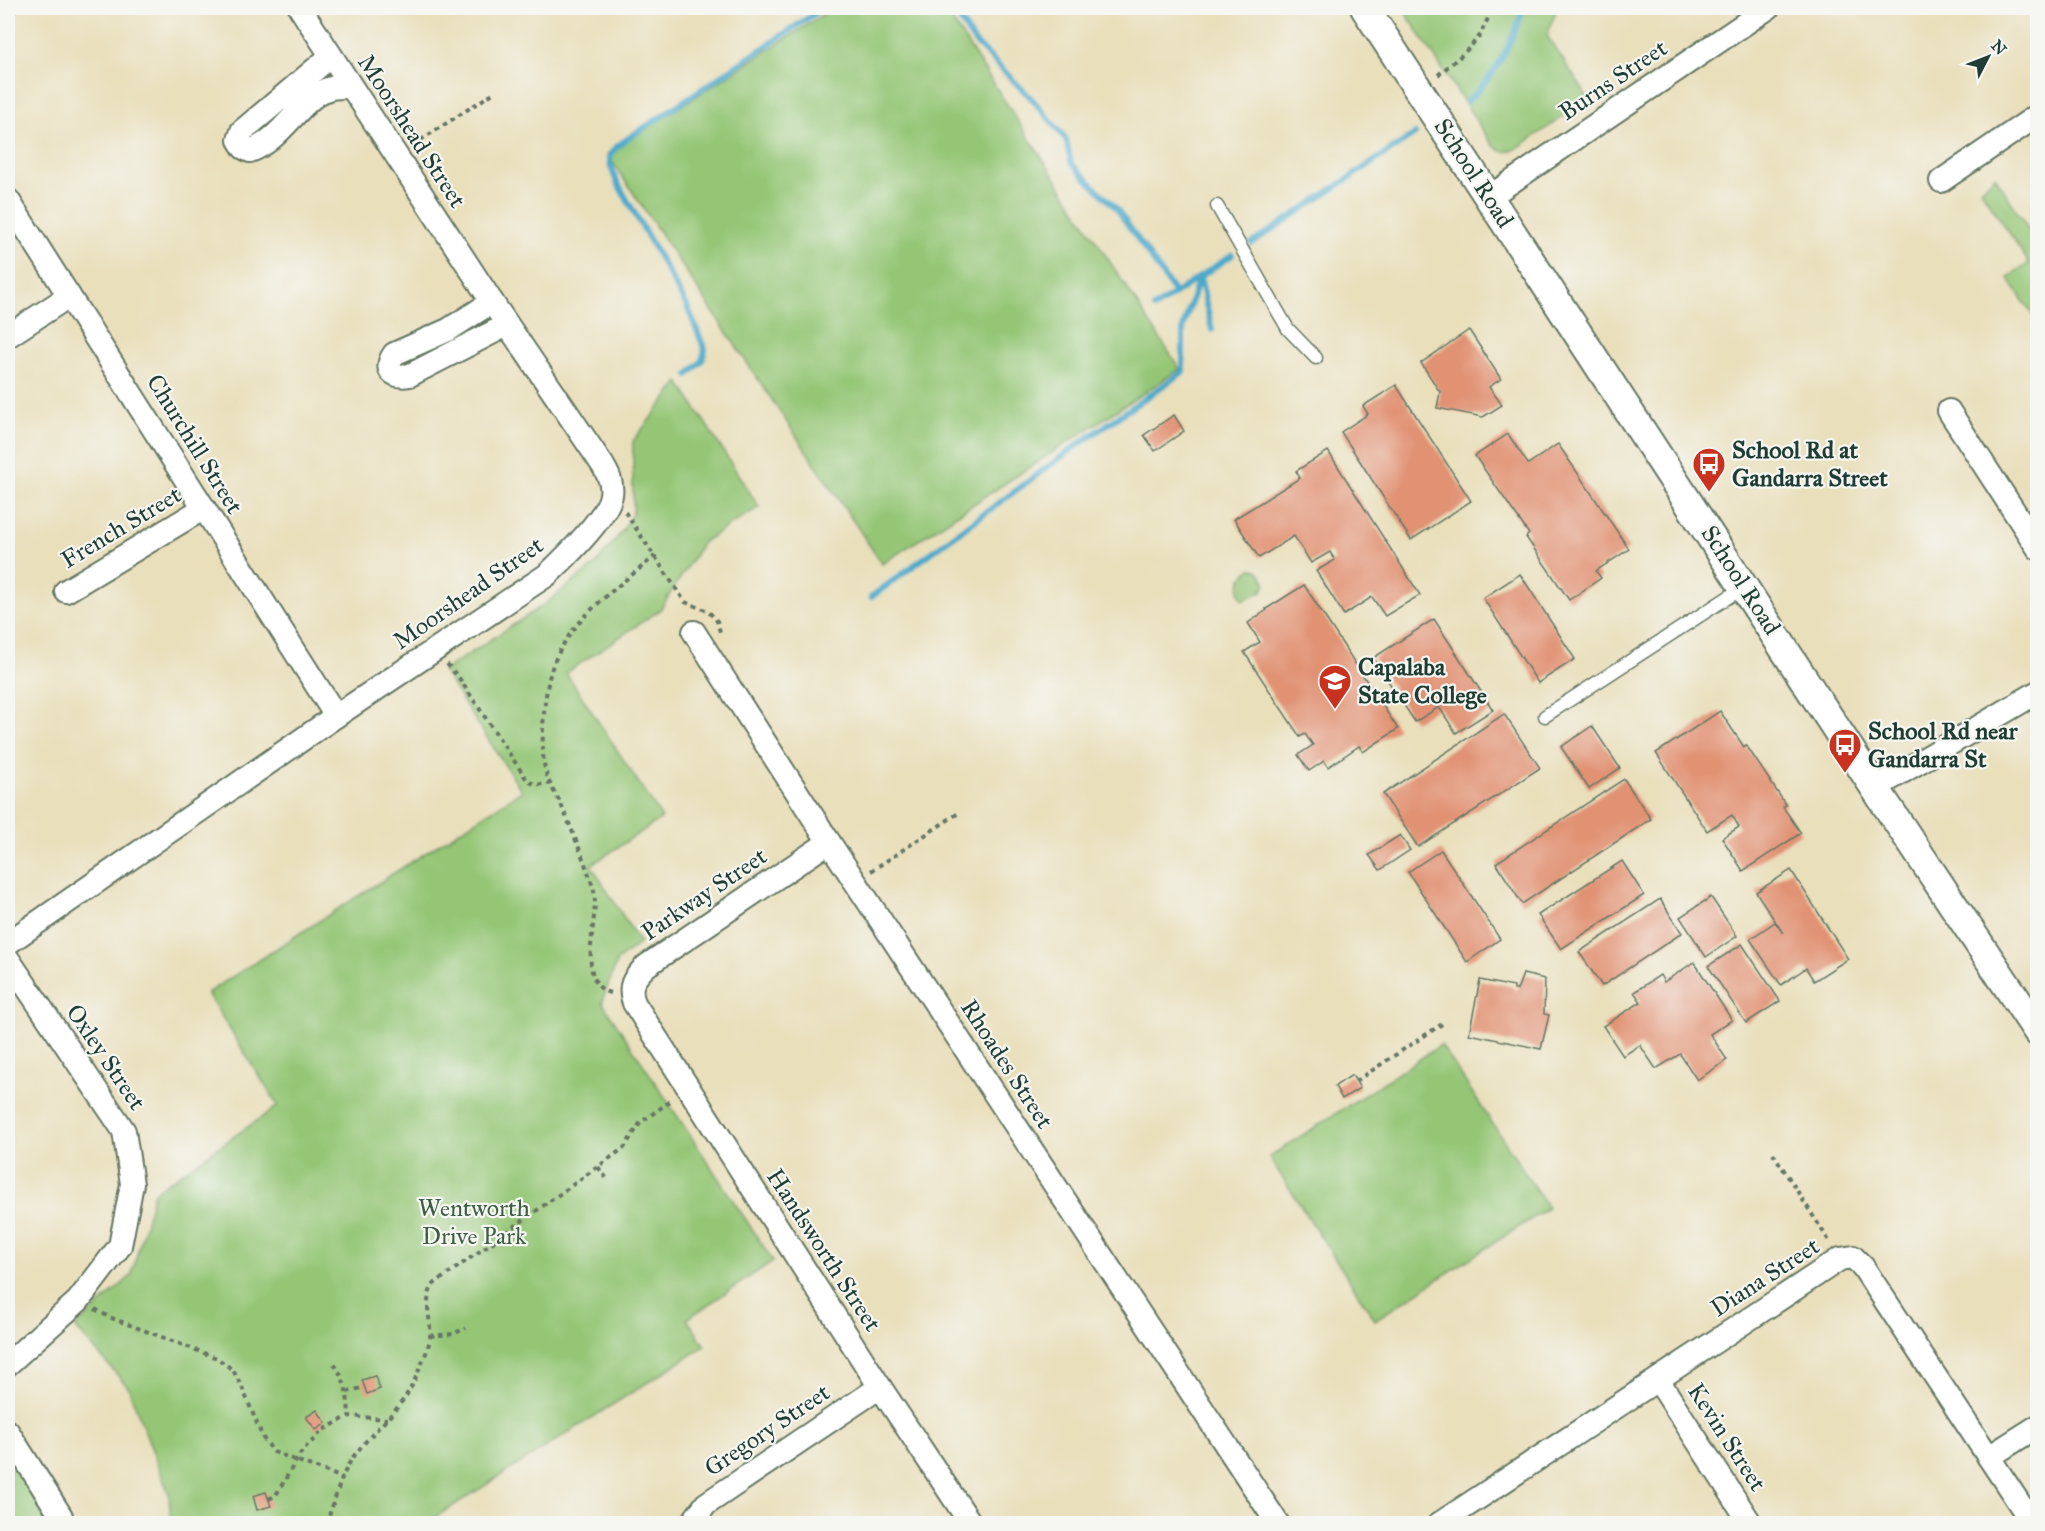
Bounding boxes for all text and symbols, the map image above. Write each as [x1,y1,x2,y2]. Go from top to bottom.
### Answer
north arrow [1958,27,2018,87]
street label: Burns Street [1553,33,1673,127]
text: N [1987,36,2011,59]
street label: Moorshead Street [351,49,473,214]
street label: School Road [1428,113,1520,233]
street label: Churchill Street [140,369,250,520]
place label: School Rd at Gandarra Street [1732,435,1888,493]
bus stop icon: School Rd at Gandarra Street [1691,446,1727,493]
street label: French Street [55,479,187,575]
street label: School Road [1695,520,1787,640]
street label: Moorshead Street [387,530,549,656]
place label: Capalaba State College [1358,652,1487,710]
school or university icon: Capalaba State College [1317,663,1353,710]
place label: School Rd near Gandarra St [1868,716,2018,774]
bus stop icon: School Rd near Gandarra St [1827,727,1863,774]
street label: Parkway Street [636,841,773,947]
street label: Rhoades Street [954,994,1060,1135]
street label: Oxley Street [60,998,153,1116]
street label: Handsworth Street [760,1163,888,1337]
park label: Wentworth Drive Park [418,1193,530,1251]
street label: Diana Street [1705,1230,1825,1323]
street label: Gregory Street [699,1377,836,1483]
street label: Kevin Street [1681,1377,1773,1497]

